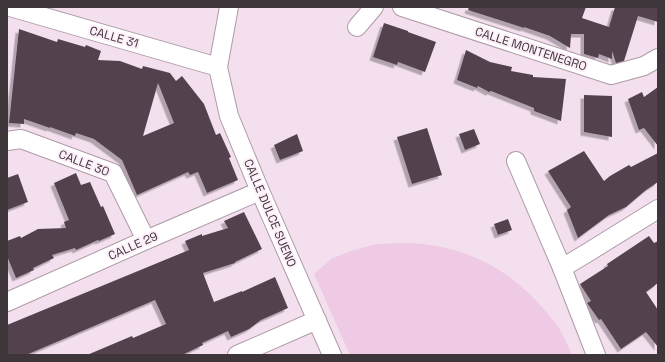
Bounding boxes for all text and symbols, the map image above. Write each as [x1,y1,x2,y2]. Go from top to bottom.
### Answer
street label: CALLE 31 [88,22,140,52]
street label: CALLE MONTENEGRO [473,23,589,75]
street label: CALLE 30 [56,146,112,180]
street label: CALLE DULCE SUENO [240,156,300,270]
street label: CALLE 29 [106,228,160,264]

